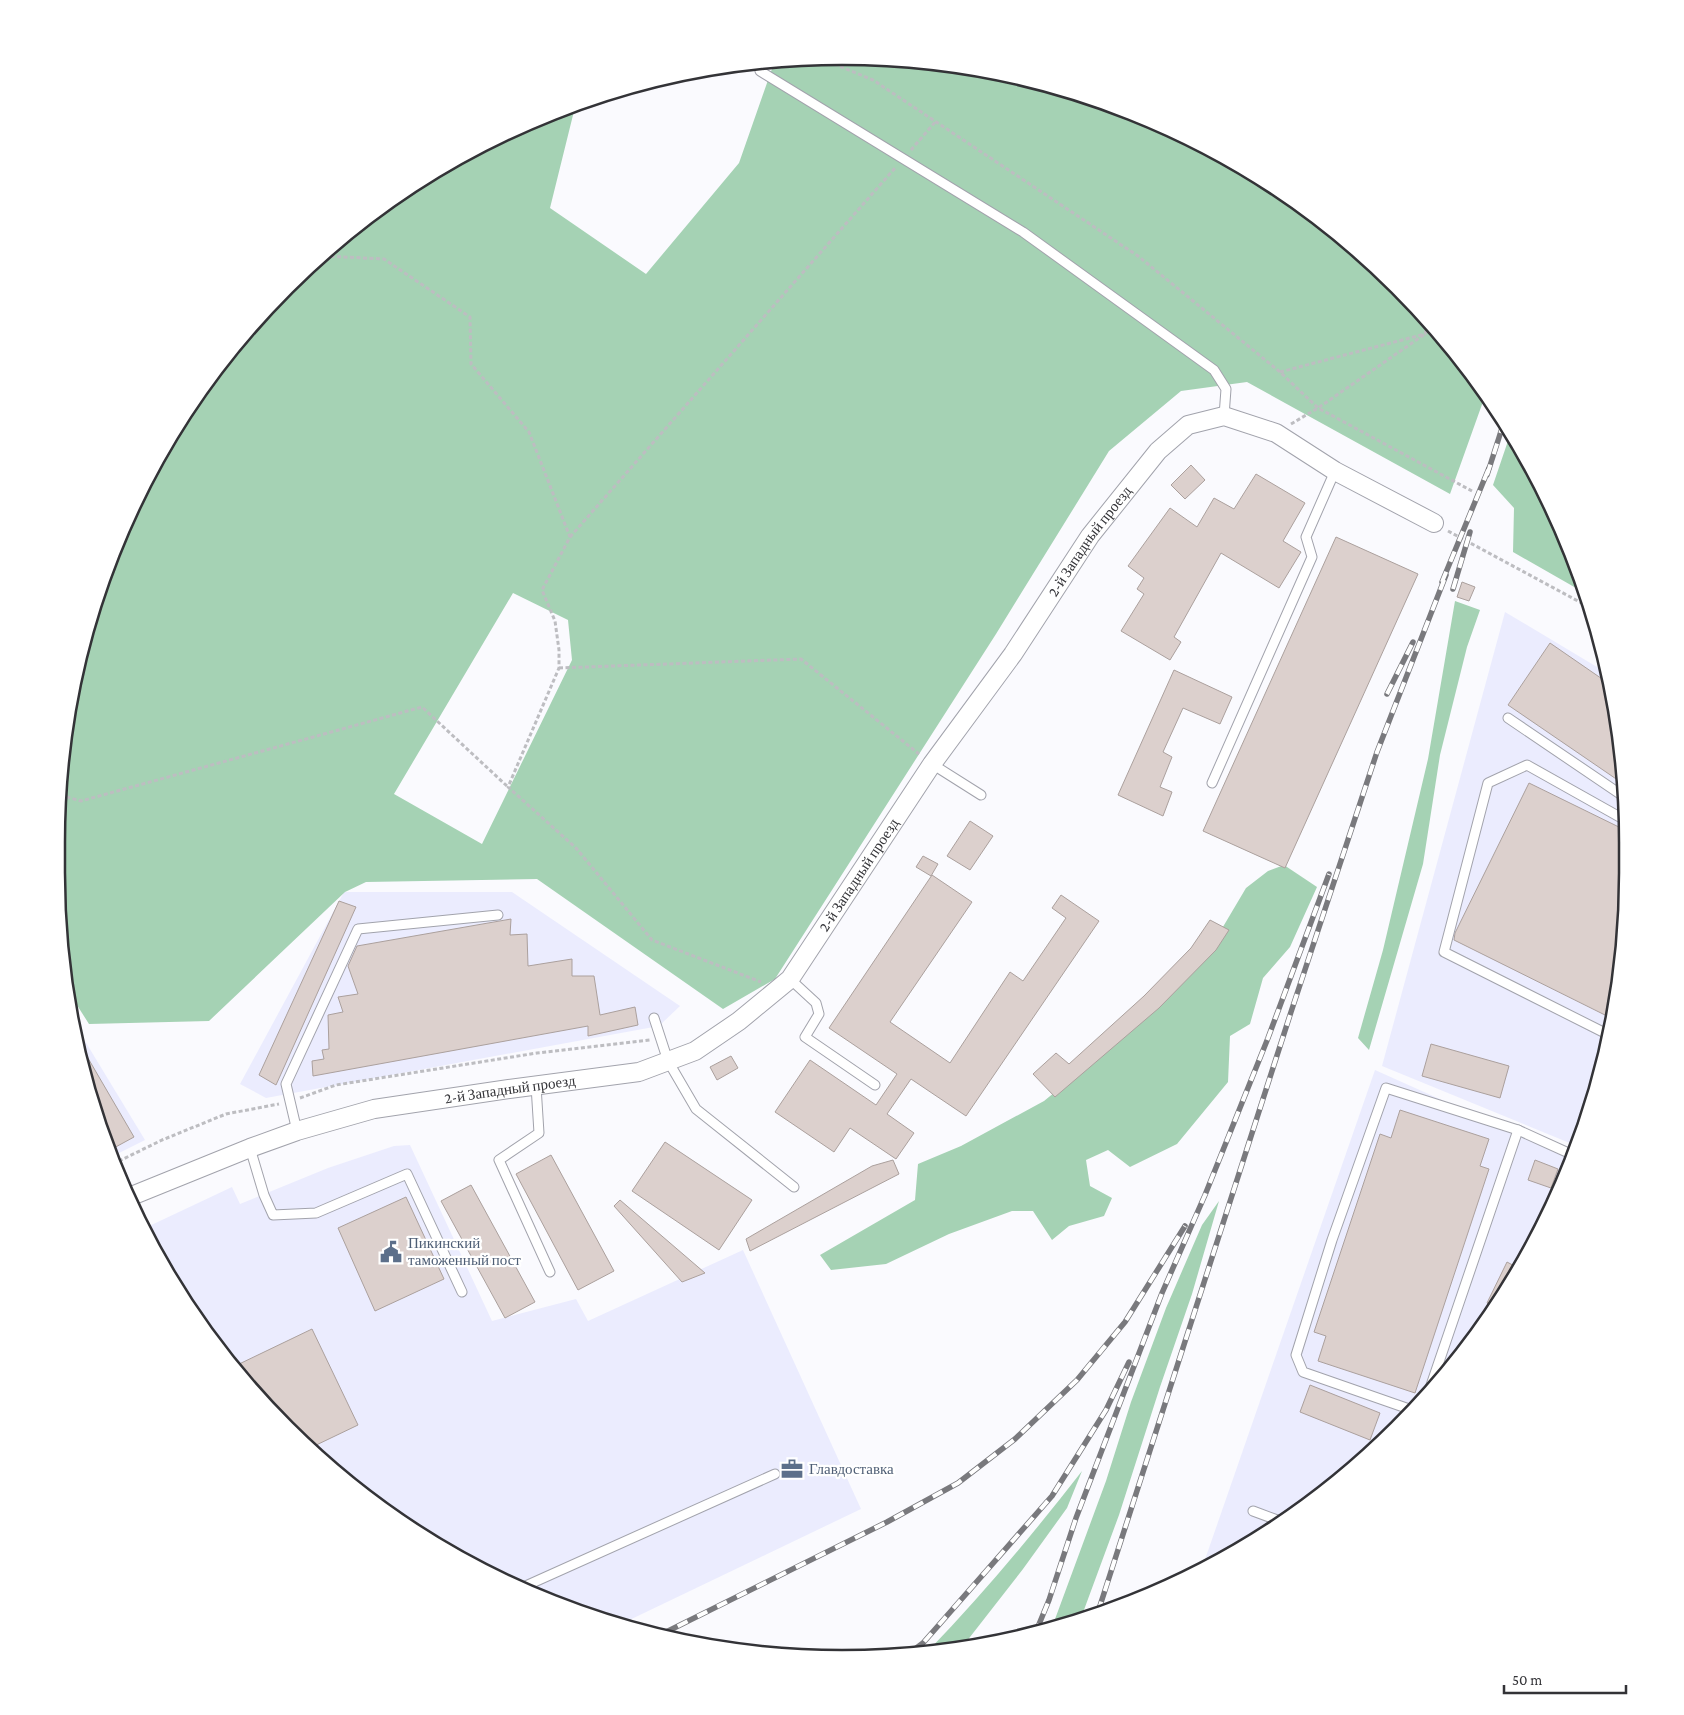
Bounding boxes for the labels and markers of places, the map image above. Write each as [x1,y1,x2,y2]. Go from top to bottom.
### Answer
place label: Пикинский таможенный пост [408,1235,521,1268]
public building icon: Пикинский таможенный пост [378,1239,404,1265]
office icon: Главдоставка [779,1456,805,1482]
place label: Главдоставка [809,1461,894,1477]

